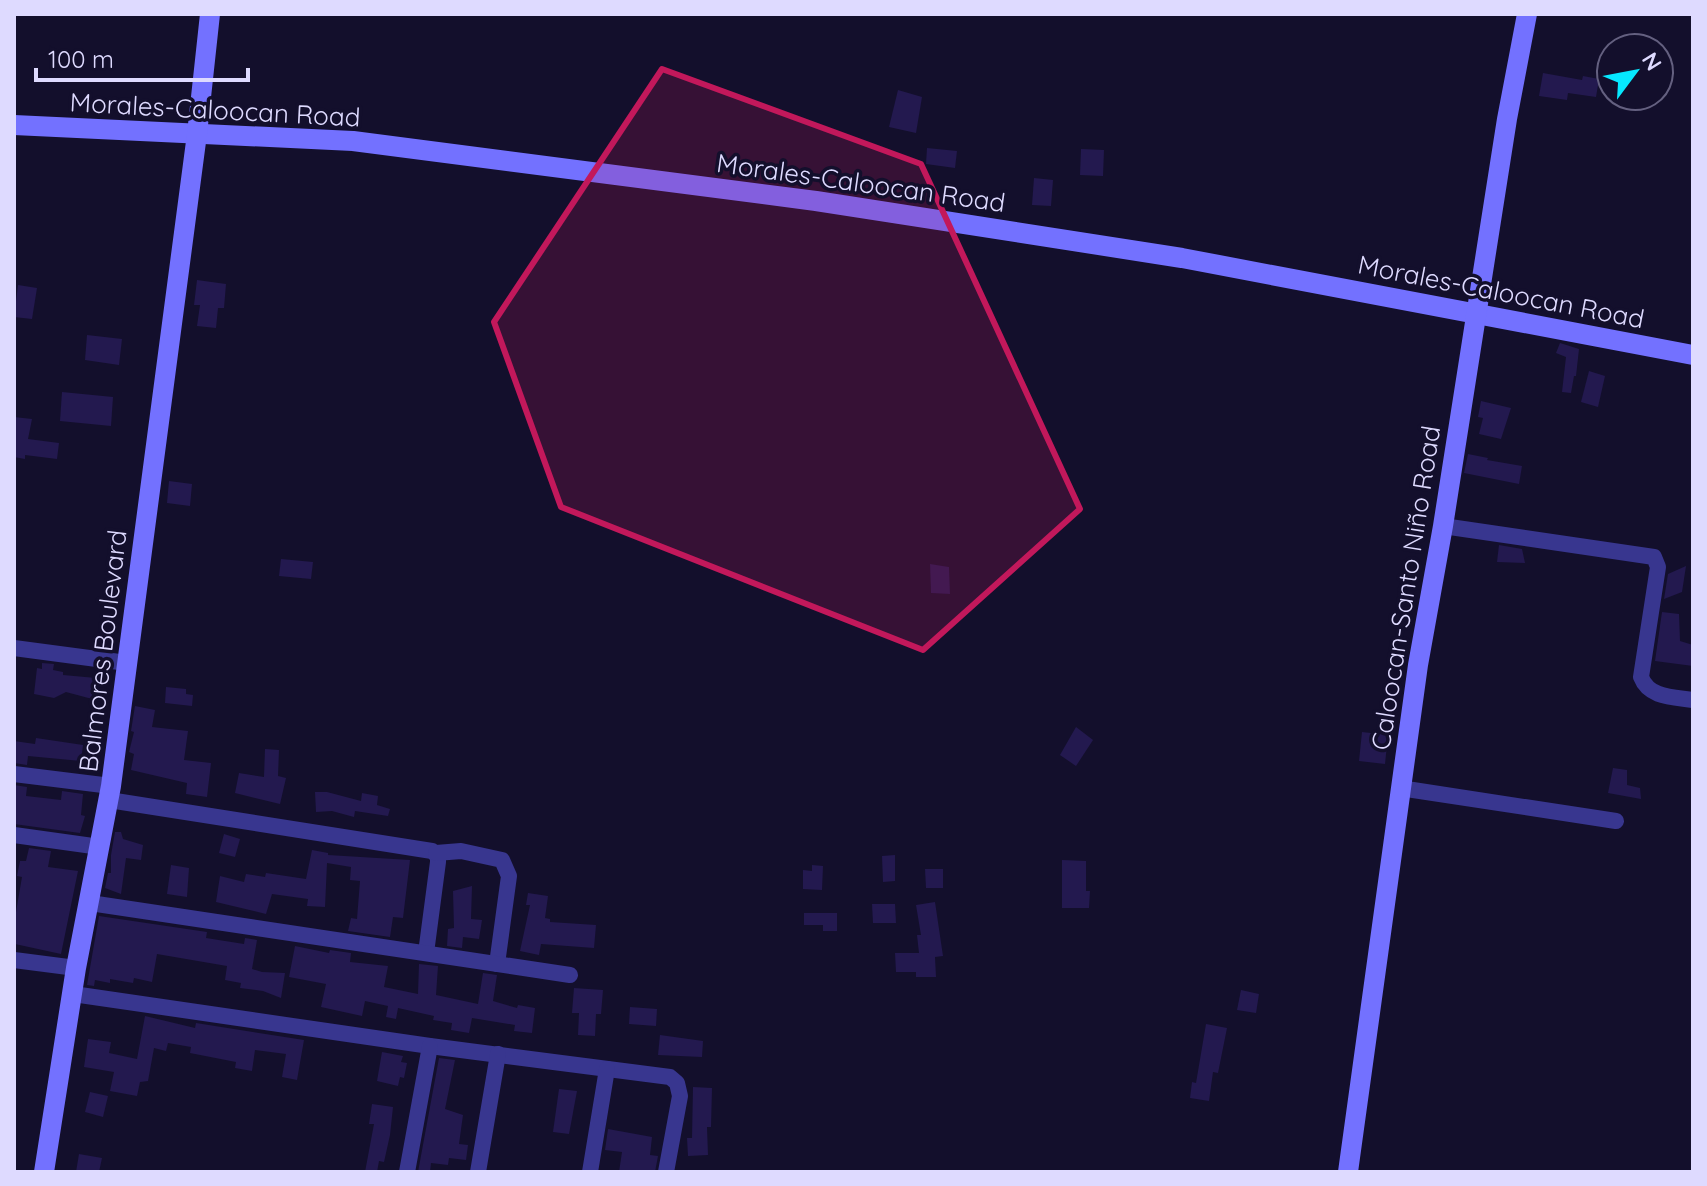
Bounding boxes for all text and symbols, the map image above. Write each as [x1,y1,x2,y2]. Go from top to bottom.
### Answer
scale bar [36,32,248,82]
north arrow [1595,32,1675,112]
text: 100 m [48,44,114,74]
text: N [1636,47,1668,76]
street label: Morales-Caloocan Road [69,85,361,134]
street label: Morales-Caloocan Road [715,146,1008,219]
street label: Morales-Caloocan Road [1355,248,1647,335]
street label: Caloocan-Santo Niño Road [1364,423,1447,752]
street label: Balmores Boulevard [71,528,134,774]

